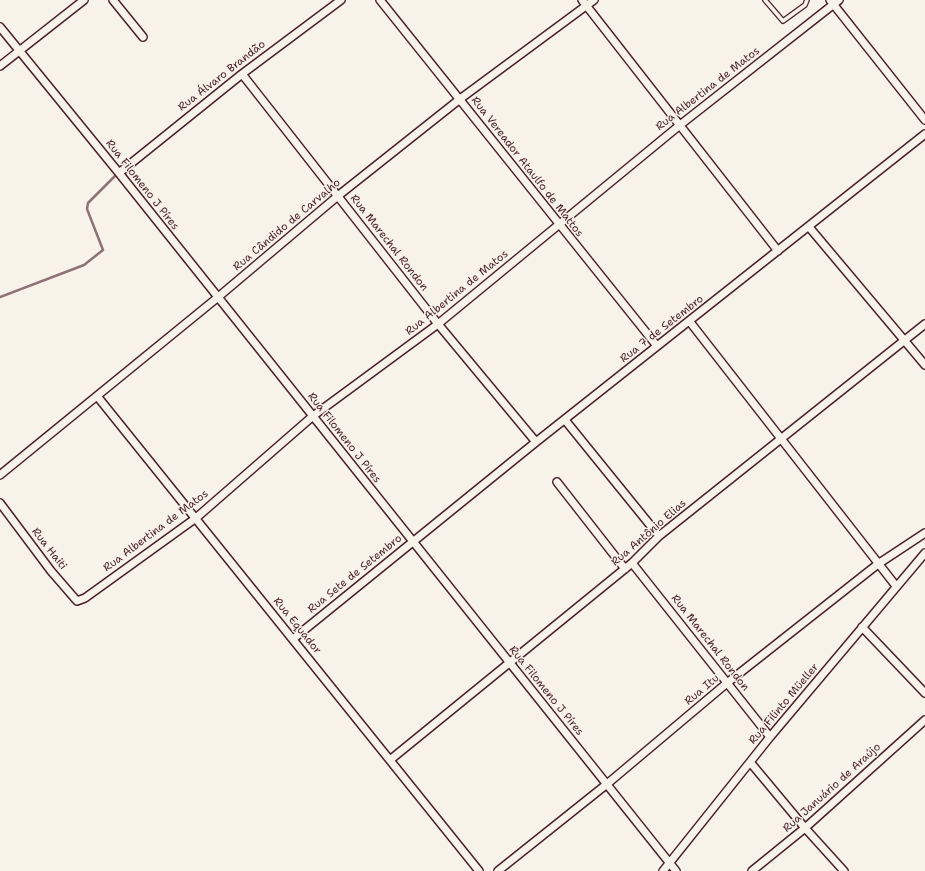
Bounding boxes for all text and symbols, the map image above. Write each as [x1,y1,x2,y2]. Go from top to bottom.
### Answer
street label: Rua Álvaro Brandão [176,38,268,114]
street label: Rua Albertina de Matos [653,44,763,134]
street label: Rua Vereador Ataulfo de Mattos [468,94,586,240]
street label: Rua Filomeno J Píres [103,137,181,233]
street label: Rua Cândido de Carvalho [231,176,343,274]
street label: Rua Marechal Rondon [347,192,431,294]
street label: Rua Albertina de Matos [403,248,511,338]
street label: Rua 7 de Setembro [618,292,706,366]
street label: Rua Filomeno J Píres [305,390,383,486]
street label: Rua Albertina de Matos [101,487,211,575]
street label: Rua Antônio Elias [609,497,689,569]
street label: Rua Haiti [29,525,69,573]
street label: Rua Sete de Setembro [305,532,405,616]
street label: Rua Marechal Rondon [668,592,752,694]
street label: Rua Equador [270,595,324,657]
street label: Rua Filomeno J Píres [506,644,586,738]
street label: Rua Filinto Müeller [746,661,822,747]
street label: Rua Itu [682,672,722,708]
street label: Rua Januário de Araújo [780,741,884,835]

